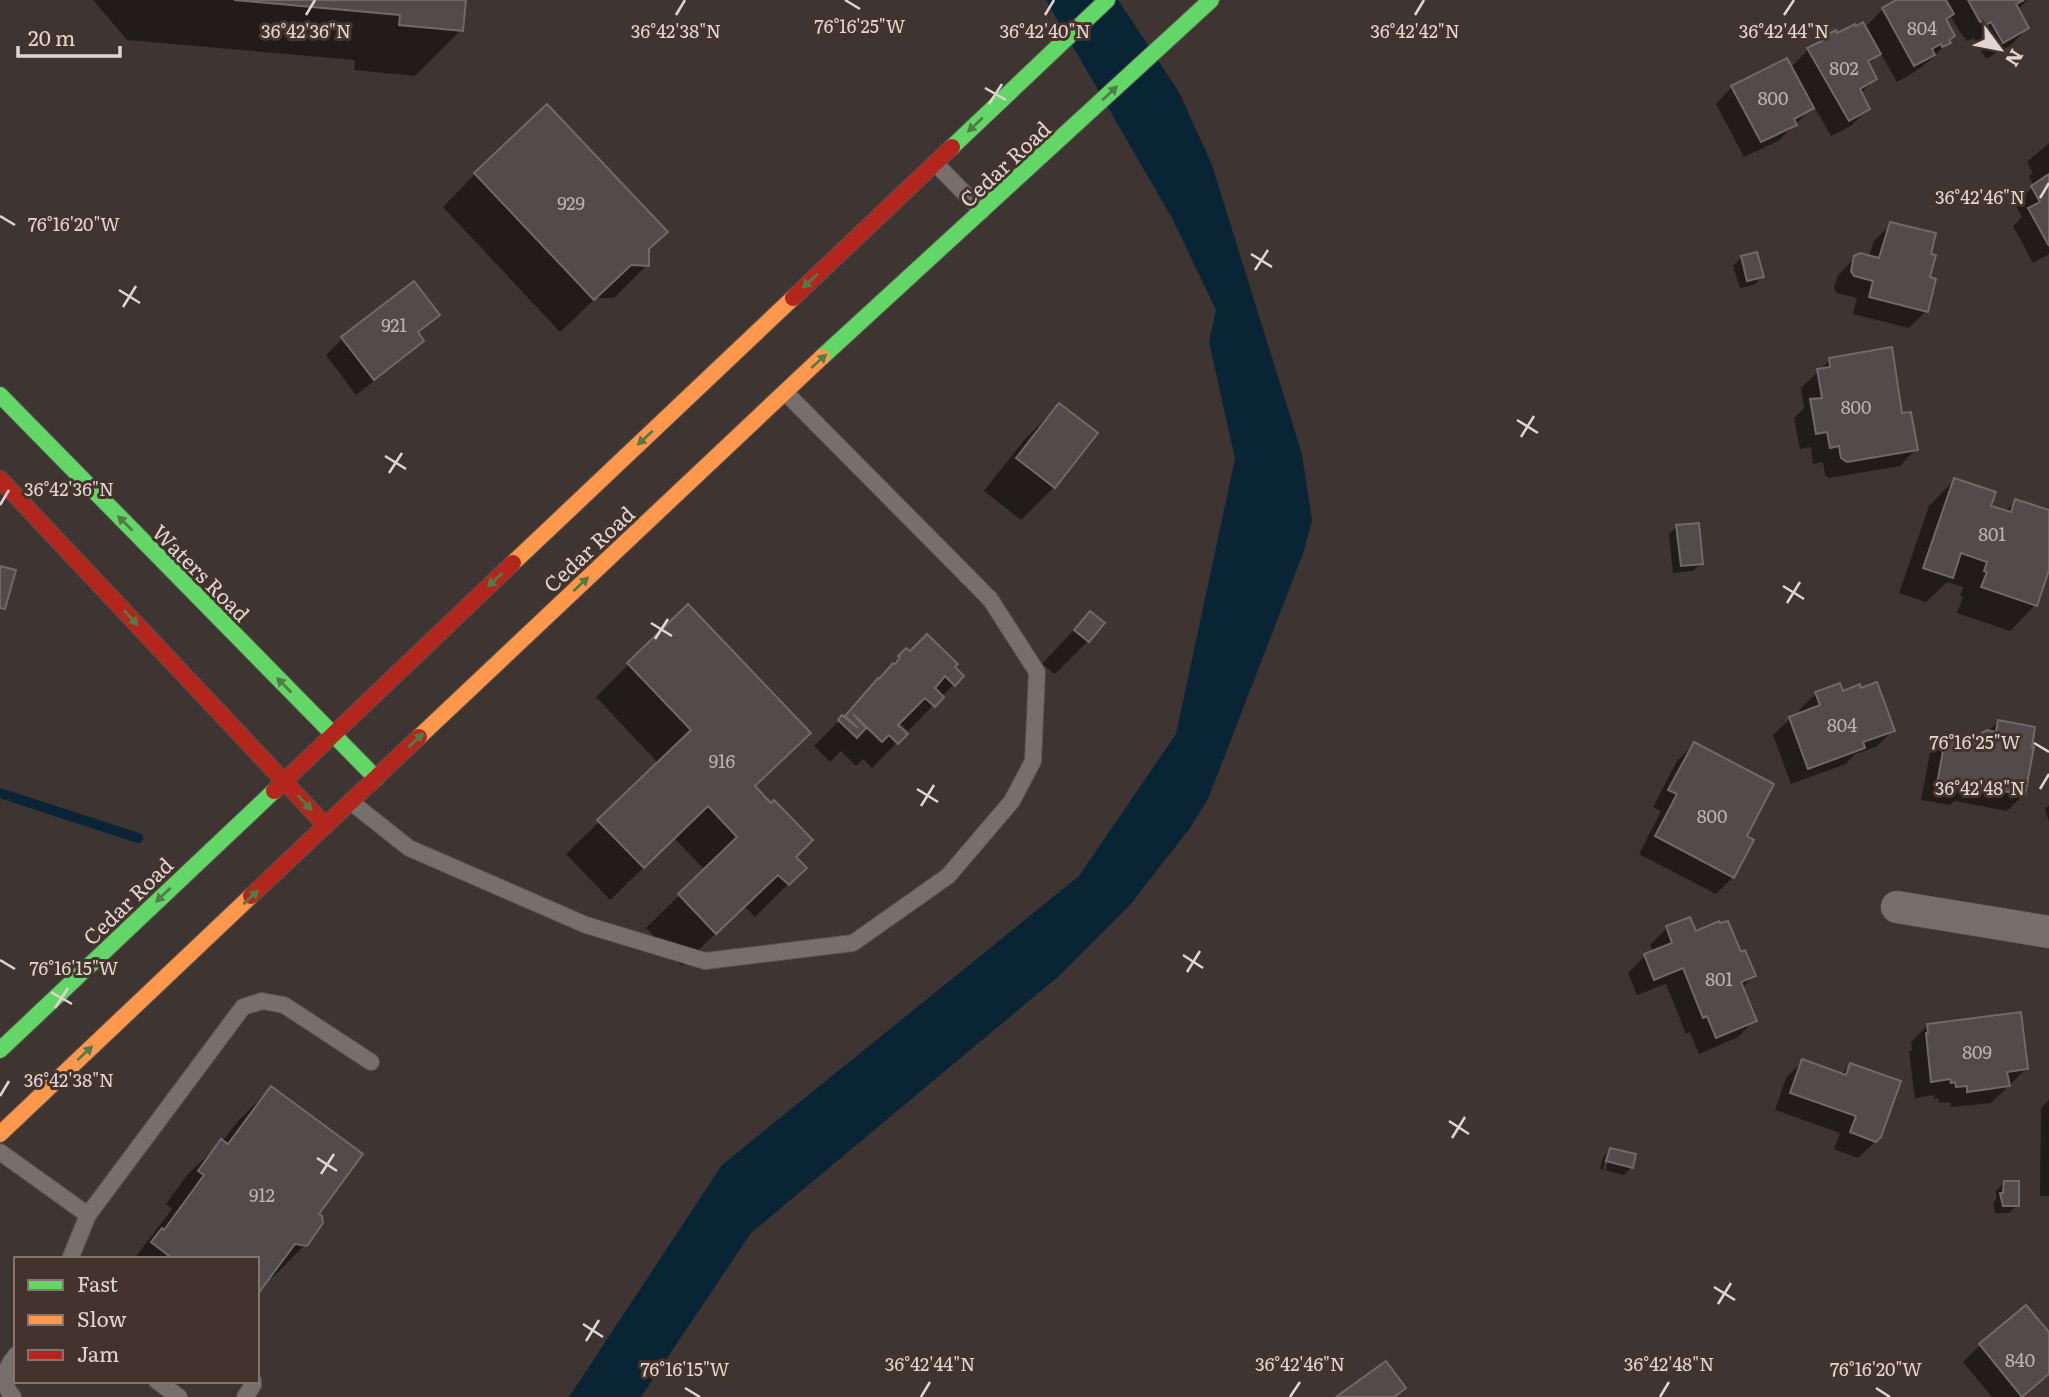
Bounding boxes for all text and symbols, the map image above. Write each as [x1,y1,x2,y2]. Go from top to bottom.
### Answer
text: 76°16'25"W [815,12,906,39]
scale bar [18,14,119,58]
house number: 804 [1907,14,1937,41]
north arrow [1965,14,2035,84]
text: 36°42'36"N [261,17,351,44]
text: 36°42'38"N [631,17,721,44]
text: 36°42'40"N [1000,17,1090,44]
text: 36°42'42"N [1370,17,1460,44]
text: 36°42'44"N [1739,17,1829,44]
text: 20 m [28,21,75,52]
text: N [1999,44,2031,73]
house number: 802 [1829,54,1859,81]
house number: 800 [1758,84,1788,111]
one-way arrow [1101,86,1118,102]
street label: Cedar Road [952,112,1057,213]
one-way arrow [966,117,984,133]
text: 36°42'46"N [1935,183,2025,210]
house number: 929 [557,189,585,216]
text: 76°16'20"W [28,210,120,237]
one-way arrow [801,273,818,290]
house number: 921 [381,311,407,338]
one-way arrow [810,353,828,369]
house number: 800 [1841,393,1871,420]
one-way arrow [636,430,653,446]
text: 36°42'36"N [24,475,114,502]
street label: Cedar Road [536,497,641,598]
one-way arrow [116,515,133,532]
street label: Waters Road [146,516,258,628]
house number: 801 [1978,520,2006,547]
one-way arrow [487,571,504,587]
one-way arrow [572,575,589,592]
one-way arrow [122,609,138,626]
one-way arrow [277,677,293,694]
house number: 804 [1827,711,1857,738]
text: 76°16'25"W [1930,728,2021,755]
one-way arrow [407,732,424,749]
house number: 916 [709,747,736,774]
text: 36°42'48"N [1935,774,2025,801]
one-way arrow [296,794,312,811]
house number: 800 [1697,802,1727,829]
street label: Cedar Road [75,849,179,951]
one-way arrow [155,886,172,902]
one-way arrow [242,890,259,906]
text: 76°16'15"W [29,954,119,981]
house number: 801 [1705,965,1733,992]
house number: 809 [1962,1038,1992,1065]
one-way arrow [76,1046,93,1062]
text: 36°42'38"N [24,1066,114,1093]
house number: 912 [249,1181,275,1208]
legend [14,1257,259,1383]
text: Fast [77,1267,118,1298]
text: Slow [77,1302,127,1333]
text: Jam [77,1337,119,1368]
house number: 840 [2005,1346,2035,1373]
text: 36°42'44"N [885,1350,975,1377]
text: 36°42'46"N [1255,1350,1345,1377]
text: 36°42'48"N [1624,1350,1714,1377]
text: 76°16'15"W [640,1355,730,1382]
text: 76°16'20"W [1830,1355,1922,1382]

